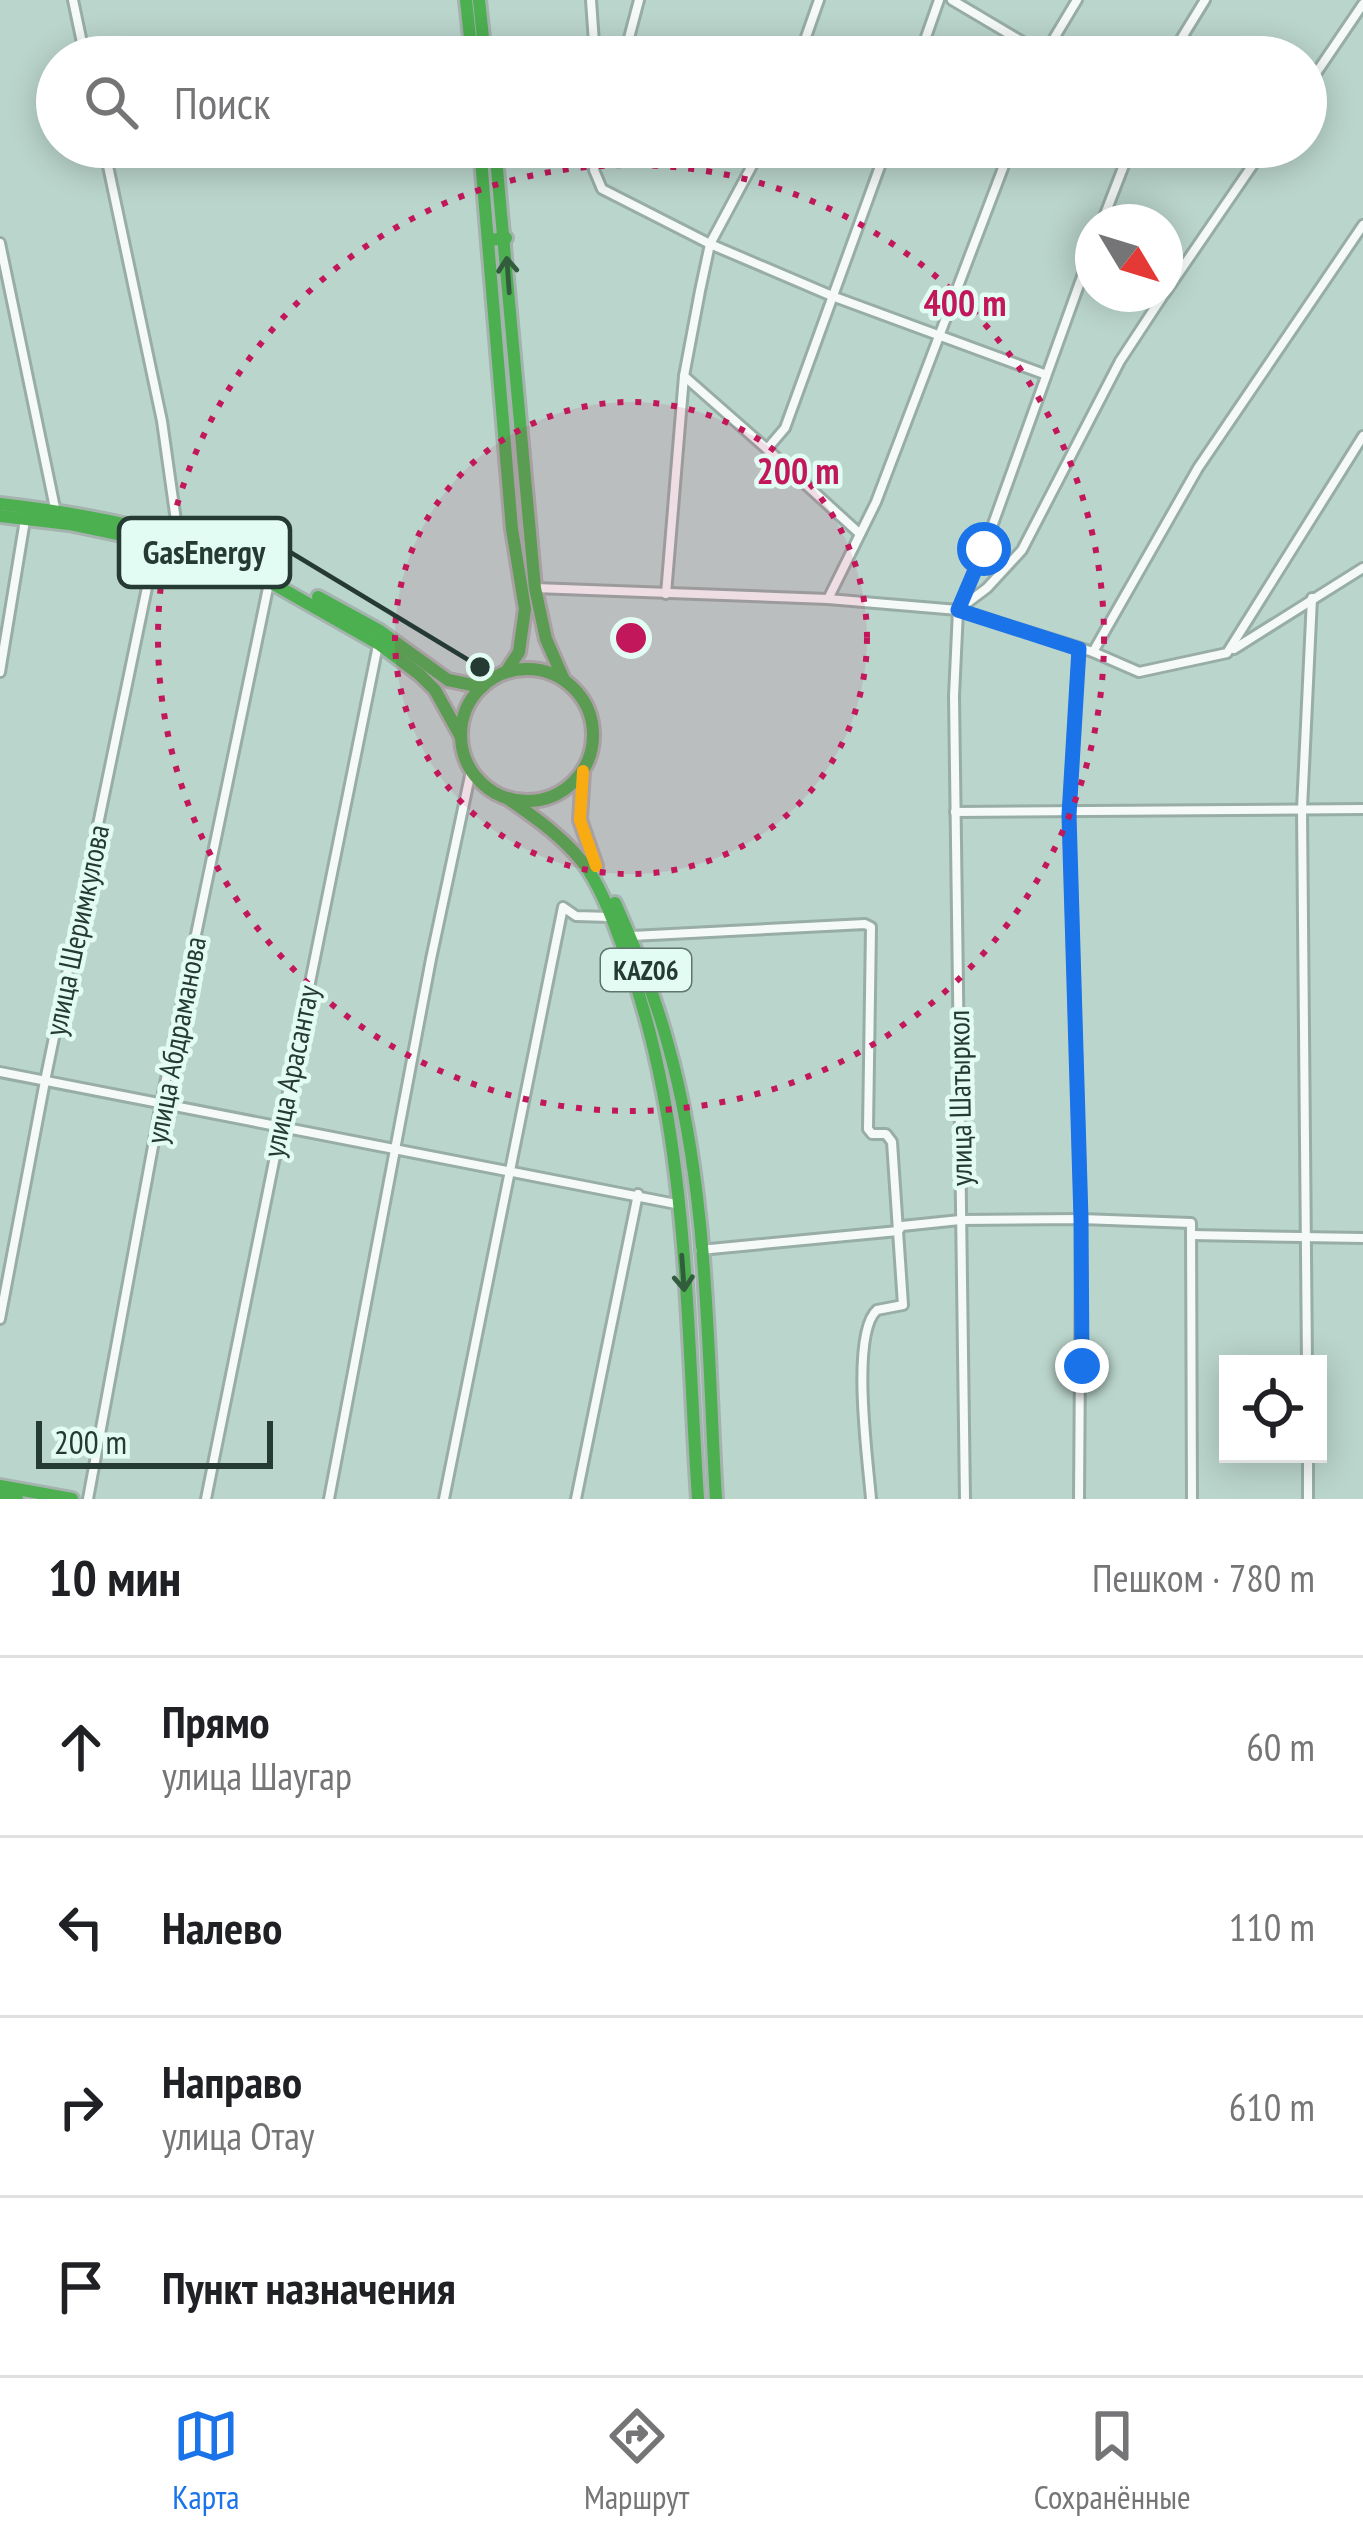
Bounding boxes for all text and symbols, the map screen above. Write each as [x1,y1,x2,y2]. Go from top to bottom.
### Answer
search box [36,36,1327,168]
icon: search [78,69,144,135]
text: Поиск [174,73,270,131]
north arrow [1075,204,1183,312]
one-way arrow [497,256,520,295]
text: 400 m [924,279,1006,326]
text: 200 m [757,447,839,494]
callout: GasEnergy [119,518,290,587]
route start [957,522,1011,576]
text: GasEnergy [143,530,266,573]
centre of rings [610,617,652,659]
street label: улица Шеримкулова [35,821,117,1039]
street label: улица Абдраманова [136,933,214,1147]
road number: KАZ06 [601,949,691,991]
street label: улица Арасантау [253,981,327,1161]
street label: улица Шатыркол [938,1010,980,1186]
one-way arrow [671,1253,694,1292]
route end [1055,1339,1109,1393]
map controls [1219,1355,1327,1463]
button: locate [1219,1355,1327,1463]
scale bar [36,1415,273,1468]
text: 200 m [54,1420,127,1463]
text: 10 мин [48,1544,181,1610]
text: Пешком · 780 m [1092,1552,1315,1603]
text: Прямо [162,1692,270,1750]
icon: ahead [48,1714,114,1780]
text: 60 m [1246,1721,1315,1772]
text: улица Шаугар [162,1750,352,1801]
icon: left [48,1894,114,1960]
text: Налево [162,1898,282,1956]
text: 110 m [1229,1901,1315,1952]
text: Направо [162,2052,302,2110]
icon: right [48,2074,114,2140]
text: 610 m [1229,2081,1315,2132]
text: улица Отау [162,2110,314,2161]
icon: arrive [48,2254,114,2320]
text: Пункт назначения [162,2258,456,2316]
tab: Карта [172,2403,239,2518]
tab: Маршрут [584,2403,689,2518]
tab: Сохранённые [1034,2403,1191,2518]

